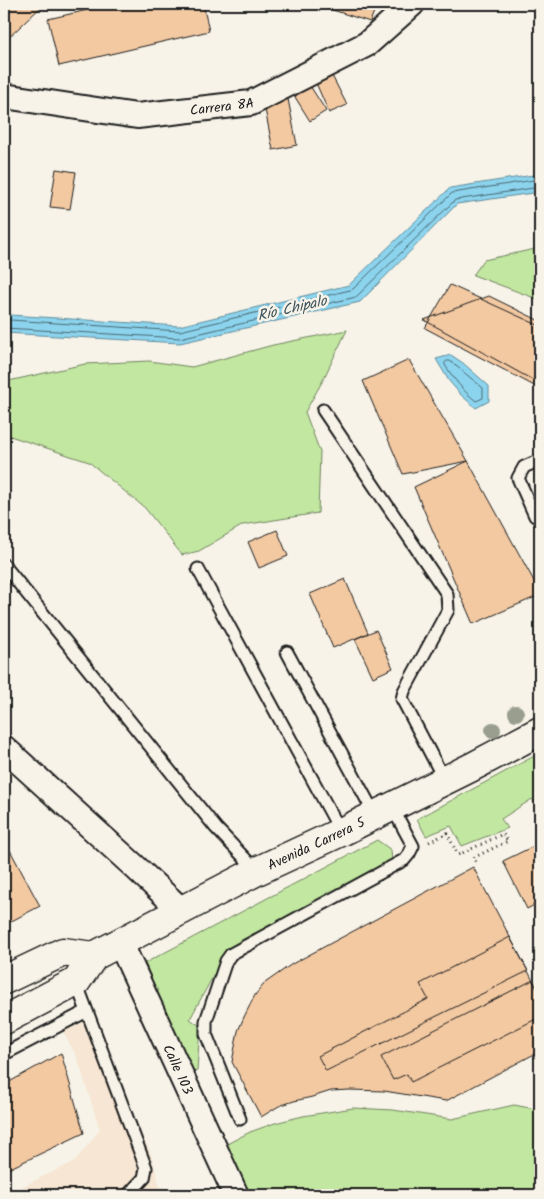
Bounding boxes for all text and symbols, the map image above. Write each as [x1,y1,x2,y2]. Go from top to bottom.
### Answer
street label: Carrera 8A [189,93,255,122]
water label: Río Chipalo [255,289,330,329]
street label: Avenida Carrera 5 [264,811,370,877]
street label: Calle 103 [156,1041,199,1098]

